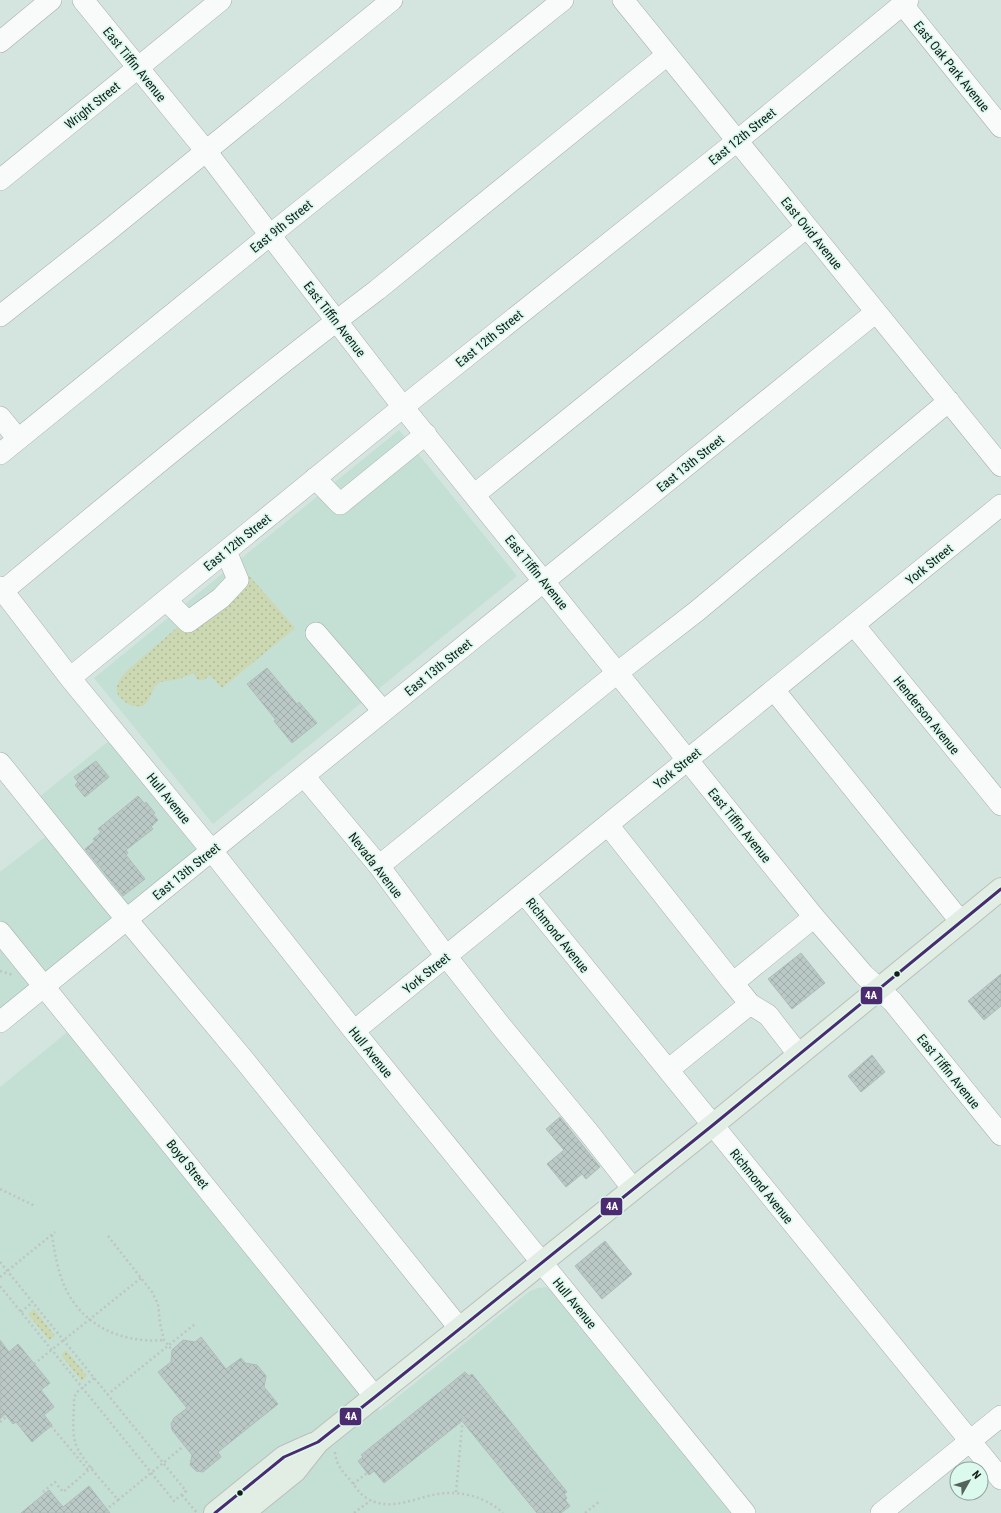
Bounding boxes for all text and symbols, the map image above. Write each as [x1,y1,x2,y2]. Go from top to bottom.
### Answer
street label: East Oak Park Avenue [911,18,993,115]
street label: East Tiffin Avenue [100,24,169,105]
street label: Wright Street [62,78,123,132]
street label: East 12th Street [706,105,779,168]
street label: East Ovid Avenue [778,194,845,272]
street label: East 9th Street [247,197,315,256]
street label: East Tiffin Avenue [301,279,369,360]
street label: East 12th Street [453,307,526,370]
street label: East 13th Street [654,432,727,495]
street label: East 12th Street [201,511,274,574]
street label: East Tiffin Avenue [502,532,571,613]
street label: York Street [903,541,956,588]
street label: East 13th Street [402,636,475,699]
street label: Henderson Avenue [891,673,963,757]
street label: York Street [651,745,704,792]
street label: Hull Avenue [144,770,194,827]
street label: East Tiffin Avenue [705,785,774,866]
street label: Nevada Avenue [345,830,406,901]
street label: East 13th Street [150,840,223,903]
street label: Richmond Avenue [523,895,592,976]
street label: York Street [400,950,453,997]
unlabelled marker [892,969,902,979]
line badge: 4A [860,986,883,1005]
text: 4A [865,989,877,1002]
street label: Hull Avenue [346,1024,396,1081]
street label: East Tiffin Avenue [914,1031,983,1112]
street label: Boyd Street [163,1137,212,1192]
street label: Richmond Avenue [727,1146,796,1227]
line badge: 4A [600,1197,623,1216]
text: 4A [606,1200,618,1213]
street label: Hull Avenue [550,1275,600,1332]
line badge: 4A [339,1407,362,1426]
text: 4A [345,1410,357,1423]
north arrow [949,1461,989,1501]
text: N [969,1468,984,1482]
unlabelled marker [235,1488,245,1498]

